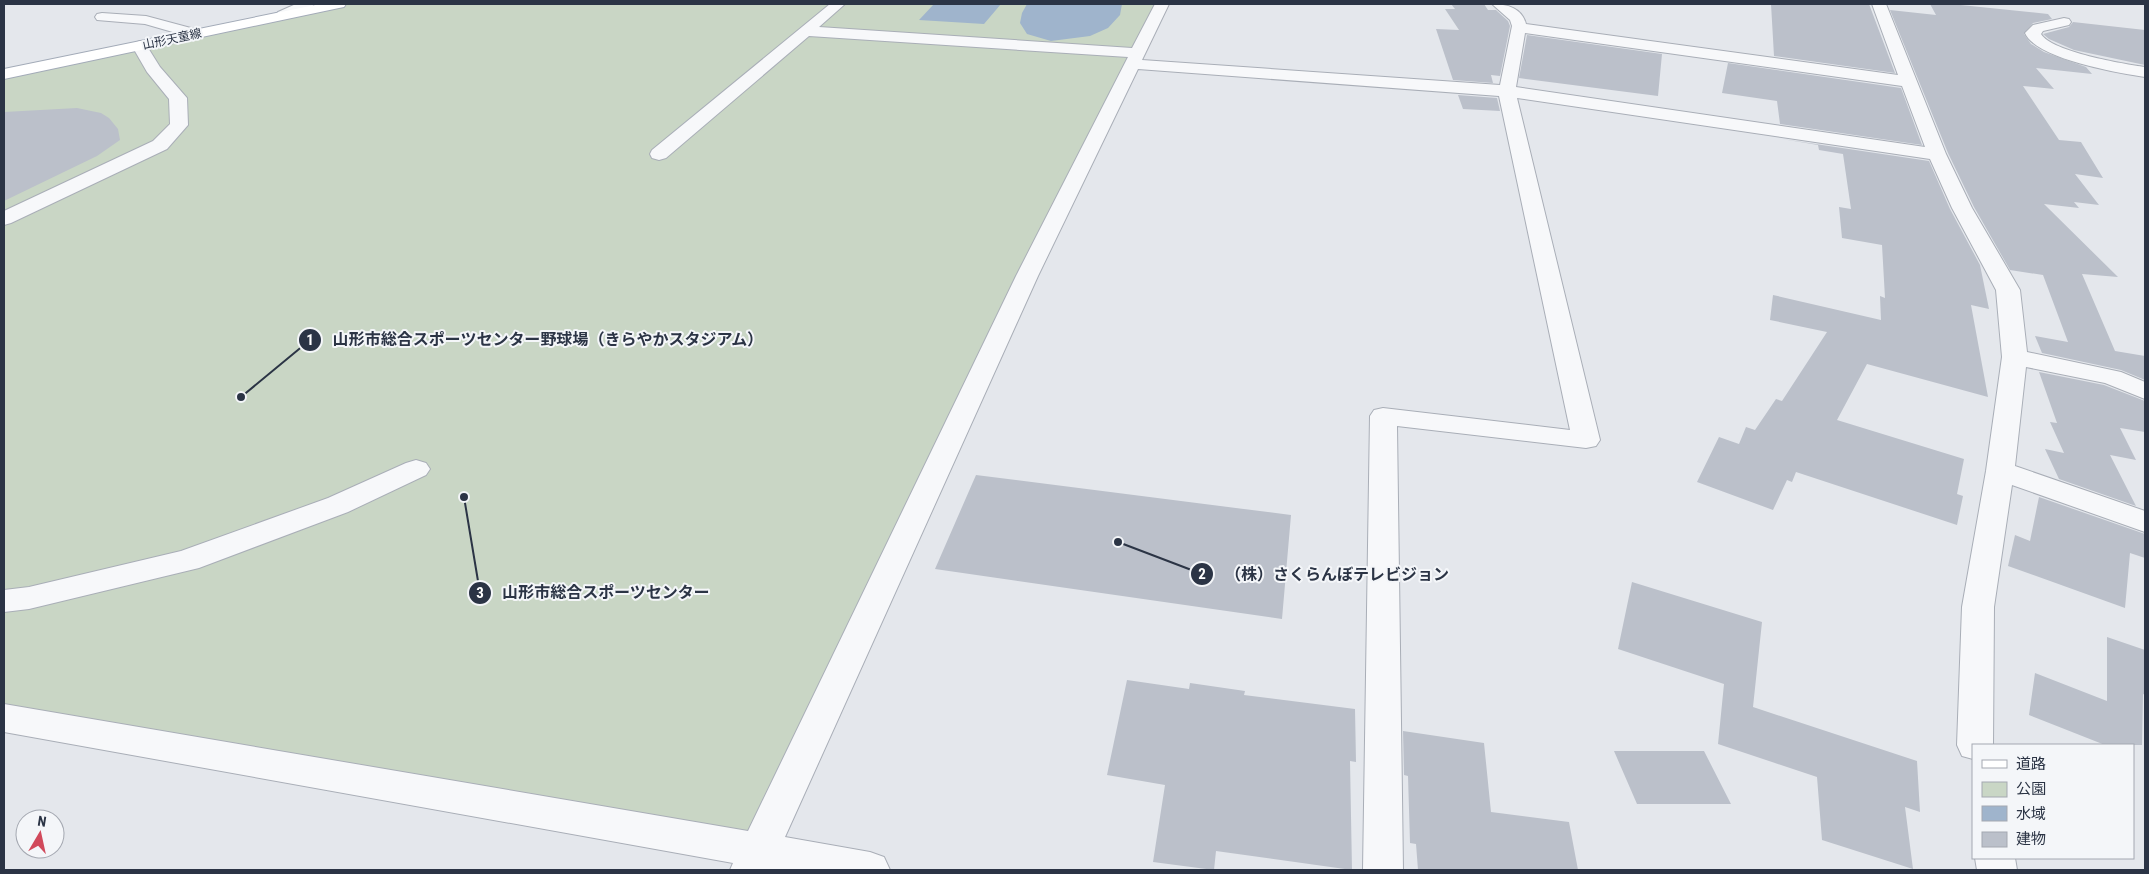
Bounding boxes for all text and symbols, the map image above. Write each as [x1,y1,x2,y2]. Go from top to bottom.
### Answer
street label: 山形天童線 [141,26,203,52]
callout: 山形市総合スポーツセンター野球場（きらやかスタジアム） [297,324,774,355]
text: 山形市総合スポーツセンター野球場（きらやかスタジアム） [333,330,763,349]
text: 1 [306,331,314,349]
callout: （株）さくらんぼテレビジョン [1190,559,1459,590]
text: 2 [1198,565,1206,583]
text: （株）さくらんぼテレビジョン [1225,565,1449,584]
callout: 山形市総合スポーツセンター [467,577,720,608]
text: 山形市総合スポーツセンター [502,583,710,602]
text: 3 [476,584,484,602]
legend [1972,744,2134,859]
text: 道路 [2016,755,2046,773]
text: 公園 [2016,780,2046,798]
text: 水域 [2016,805,2046,823]
north arrow [15,809,65,859]
text: N [37,813,48,830]
text: 建物 [2016,830,2046,848]

